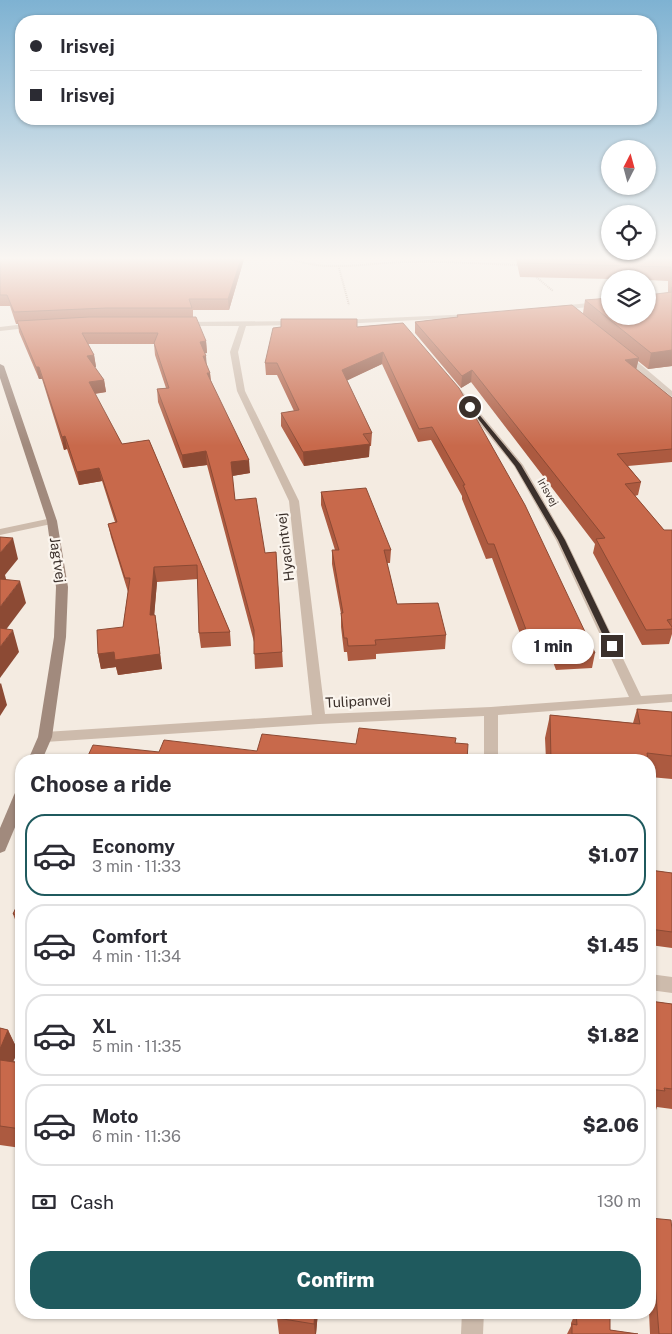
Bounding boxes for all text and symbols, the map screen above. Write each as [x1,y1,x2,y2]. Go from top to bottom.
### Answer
text: Irisvej [60,35,115,57]
text: Irisvej [60,84,115,106]
north arrow [601,140,656,195]
map controls [601,140,656,325]
button: locate [601,205,656,260]
button: layers [601,270,656,325]
route start [459,396,481,418]
street label: Irisvej [535,476,561,508]
street label: Hyacintvej [273,512,297,582]
street label: Jagtvej [47,536,69,584]
callout: 1 min [512,628,594,664]
route end [601,635,623,657]
text: 1 min [533,637,573,656]
street label: Tulipanvej [325,691,391,711]
text: Choose a ride [30,771,172,797]
icon: car [32,833,77,878]
text: Economy [92,835,175,857]
text: $1.07 [588,844,639,866]
text: 3 min · 11:33 [92,857,181,876]
icon: car [32,923,77,968]
text: Comfort [92,925,168,947]
text: $1.45 [586,934,639,956]
text: 4 min · 11:34 [92,947,181,966]
icon: car [32,1013,77,1058]
text: XL [92,1015,117,1037]
text: $1.82 [587,1024,639,1046]
text: 5 min · 11:35 [92,1037,182,1056]
icon: car [32,1103,77,1148]
text: Moto [92,1105,138,1127]
text: $2.06 [583,1114,639,1136]
text: 6 min · 11:36 [92,1127,181,1146]
icon: cash [30,1188,58,1216]
text: Cash [70,1191,114,1213]
text: 130 m [597,1192,641,1211]
button: Confirm [30,1251,641,1309]

